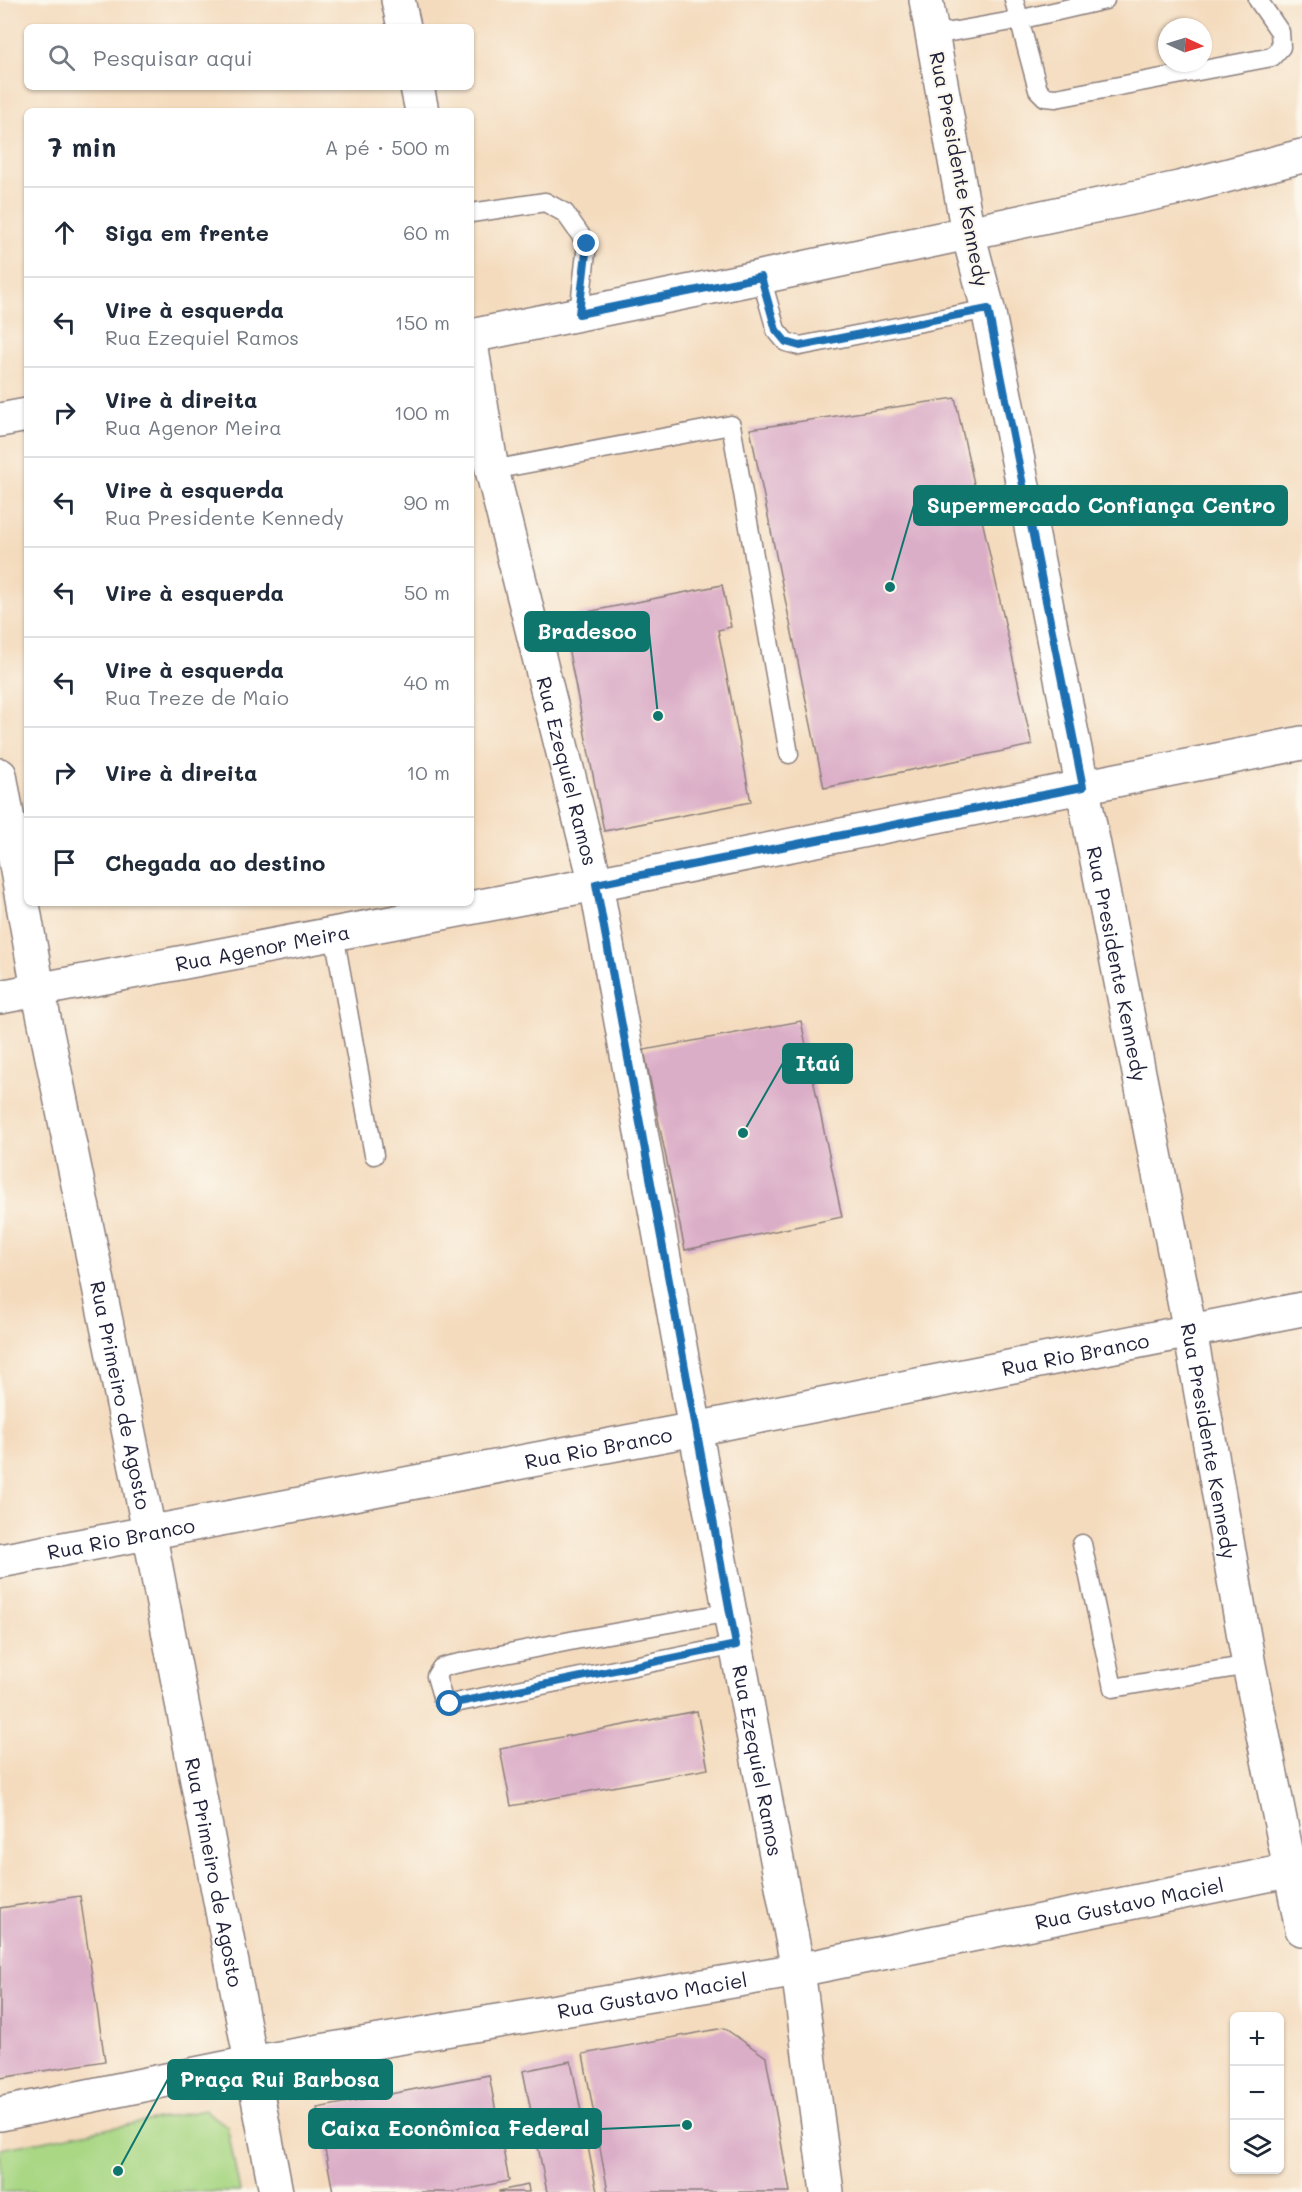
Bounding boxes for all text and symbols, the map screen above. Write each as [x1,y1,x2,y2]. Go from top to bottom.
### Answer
north arrow [1158,18,1212,72]
search box [24,24,474,90]
icon: search [45,41,78,74]
text: Pesquisar aqui [93,43,253,72]
street label: Rua Presidente Kennedy [924,49,996,289]
text: 7 min [48,130,116,164]
text: A pé · 500 m [325,134,450,160]
icon: ahead [48,216,81,249]
text: Siga em frente [105,218,269,247]
text: 60 m [403,219,450,245]
route end [573,230,599,256]
text: Vire à esquerda [105,295,284,324]
icon: left [48,306,81,339]
text: 150 m [395,309,450,335]
text: Rua Ezequiel Ramos [105,324,299,350]
text: Vire à direita [105,385,258,414]
icon: right [48,396,81,429]
text: 100 m [394,399,450,425]
text: Rua Agenor Meira [105,414,282,440]
text: Vire à esquerda [105,475,284,504]
icon: left [48,486,81,519]
callout: Supermercado Confiança Centro [914,486,1287,525]
text: 90 m [404,489,450,515]
text: Supermercado Confiança Centro [927,491,1276,518]
text: Rua Presidente Kennedy [105,504,344,530]
icon: left [48,576,81,609]
text: Vire à esquerda [105,578,284,607]
text: 50 m [404,579,450,605]
callout: Bradesco [525,612,649,651]
text: Bradesco [537,617,637,644]
text: Vire à esquerda [105,655,284,684]
icon: left [48,666,81,699]
text: 40 m [404,669,450,695]
street label: Rua Ezequiel Ramos [531,674,604,868]
text: Rua Treze de Maio [105,684,289,710]
icon: right [48,756,81,789]
text: Vire à direita [105,758,258,787]
text: 10 m [406,759,450,785]
street label: Rua Presidente Kennedy [1081,844,1153,1084]
icon: arrive [48,846,81,879]
text: Chegada ao destino [105,848,325,877]
street label: Rua Agenor Meira [173,918,352,977]
callout: Itaú [783,1044,852,1083]
text: Itaú [796,1049,840,1076]
street label: Rua Primeiro de Agosto [85,1278,157,1512]
street label: Rua Presidente Kennedy [1176,1321,1243,1561]
street label: Rua Rio Branco [999,1327,1151,1381]
street label: Rua Rio Branco [522,1421,674,1474]
street label: Rua Rio Branco [45,1511,197,1565]
street label: Rua Ezequiel Ramos [727,1663,789,1858]
route start [436,1690,462,1716]
street label: Rua Primeiro de Agosto [180,1755,249,1989]
street label: Rua Gustavo Maciel [1033,1871,1226,1935]
street label: Rua Gustavo Maciel [555,1966,749,2024]
map controls [1230,2012,1284,2174]
button: + [1230,2012,1284,2066]
callout: Praça Rui Barbosa [168,2060,392,2099]
text: Praça Rui Barbosa [180,2065,380,2092]
button: − [1230,2066,1284,2120]
callout: Caixa Econômica Federal [309,2109,601,2148]
text: Caixa Econômica Federal [321,2114,589,2141]
button: layers [1230,2120,1284,2174]

